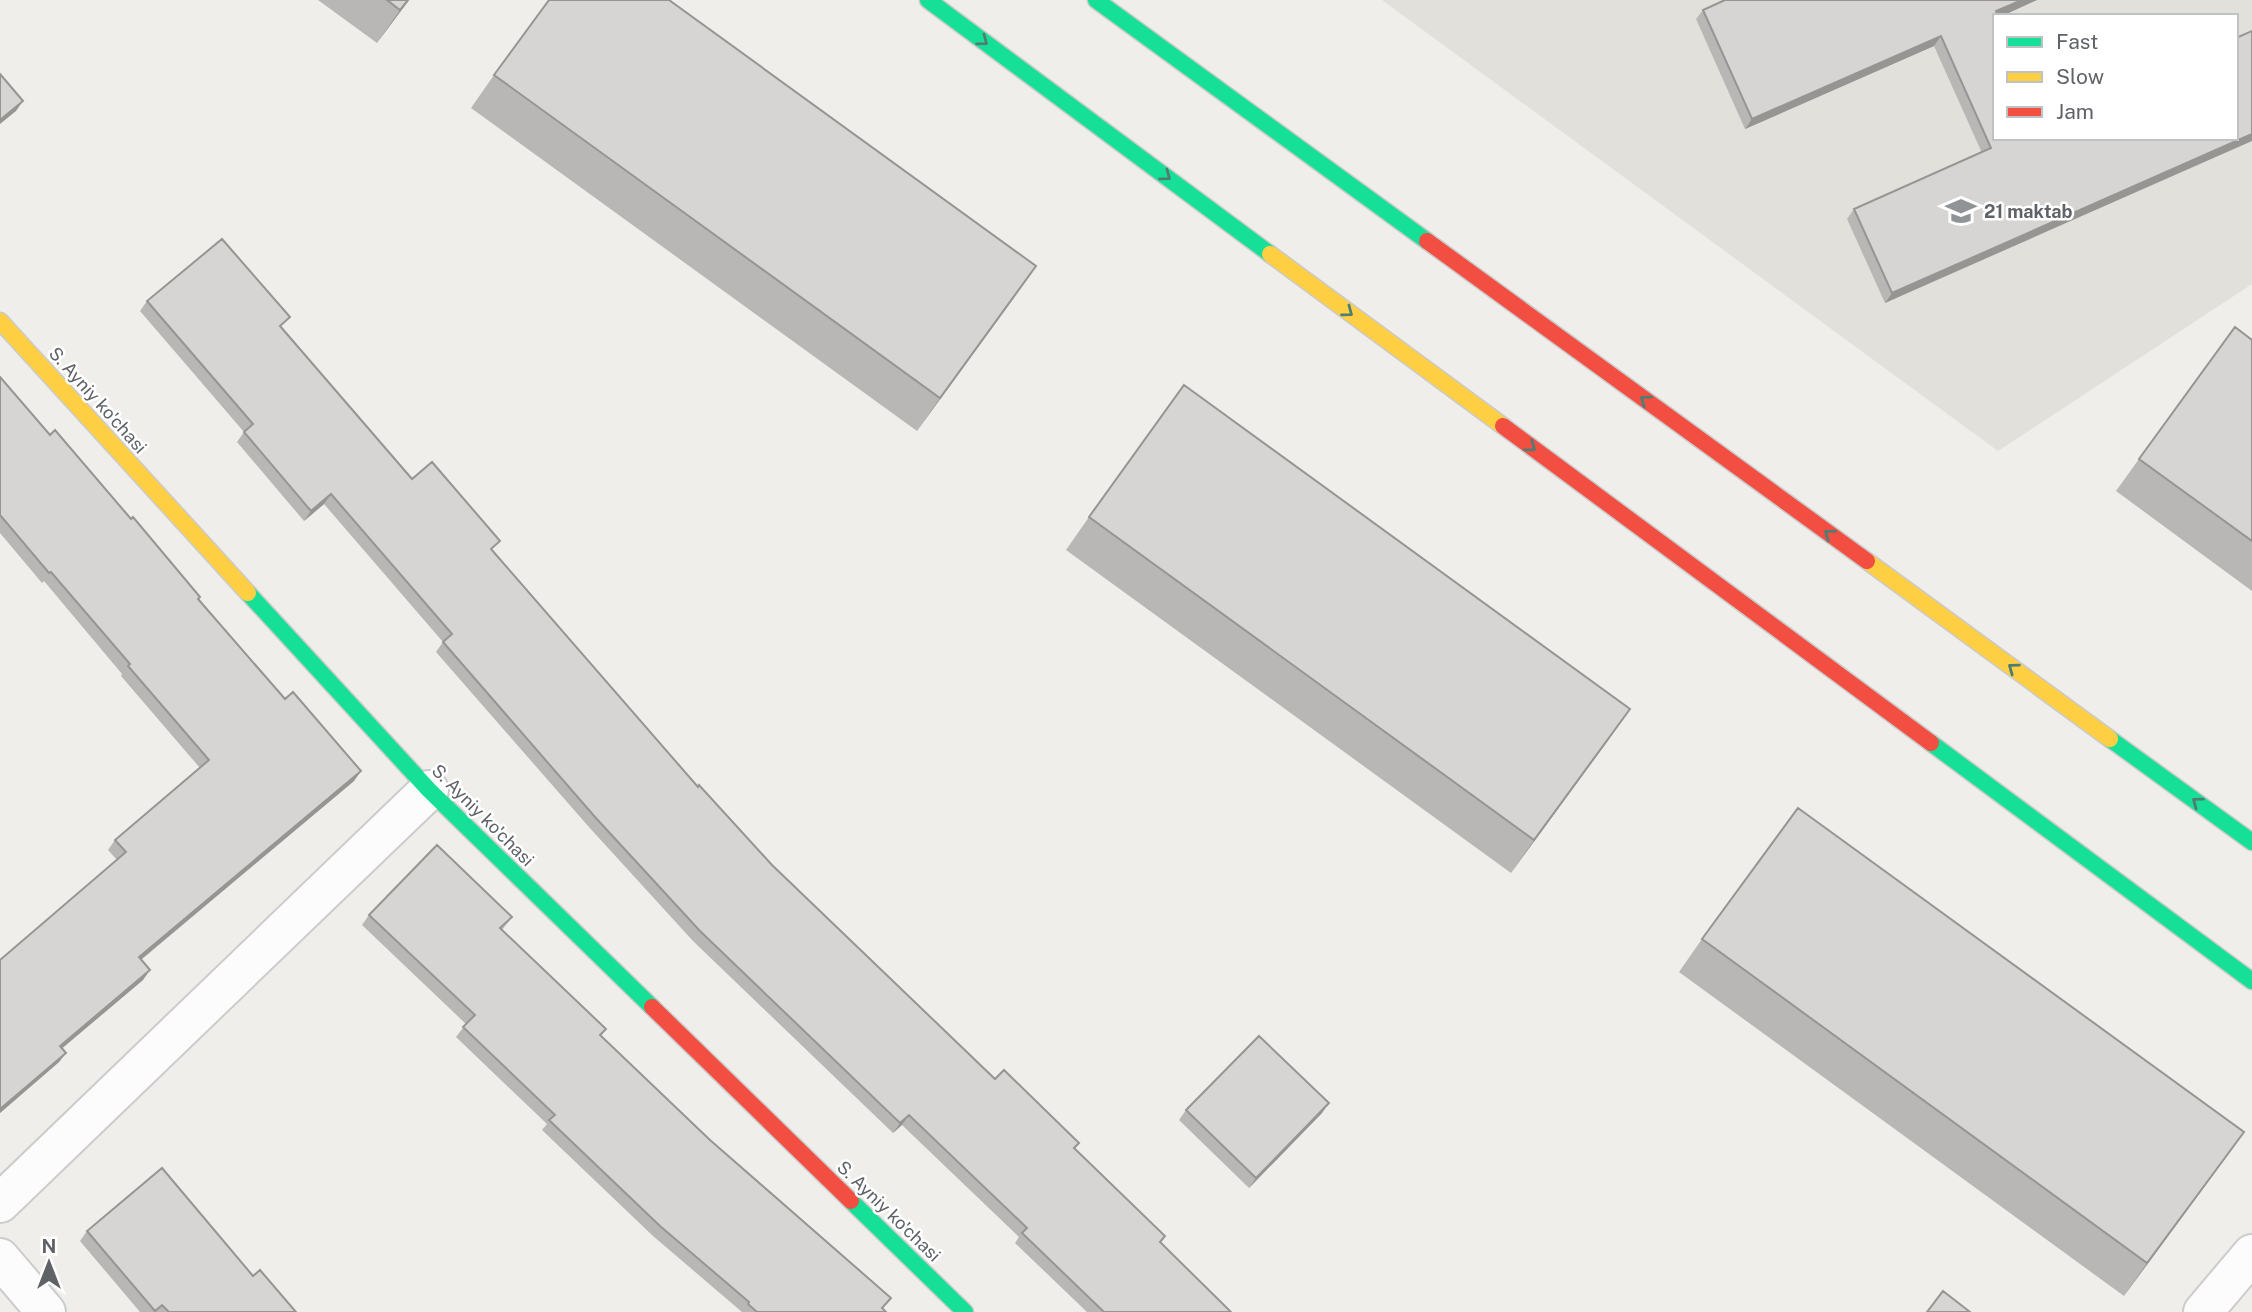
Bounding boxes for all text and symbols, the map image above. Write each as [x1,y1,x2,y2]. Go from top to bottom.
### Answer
legend [1993,14,2238,140]
text: Fast [2056,29,2098,54]
one-way arrow [975,32,988,45]
text: Slow [2056,64,2104,89]
text: Jam [2056,99,2094,124]
one-way arrow [1158,168,1171,180]
school or university icon: 21 maktab [1944,194,1978,228]
place label: 21 maktab [1984,201,2073,222]
one-way arrow [1341,303,1353,316]
street label: S. Ayniy ko'chasi [45,343,151,457]
one-way arrow [1640,396,1653,408]
one-way arrow [1523,439,1536,451]
one-way arrow [1824,530,1837,542]
one-way arrow [2008,664,2021,676]
street label: S. Ayniy ko'chasi [428,760,538,870]
one-way arrow [2192,798,2205,810]
street label: S. Ayniy ko'chasi [833,1156,945,1266]
north arrow [14,1228,84,1298]
text: N [42,1235,56,1257]

